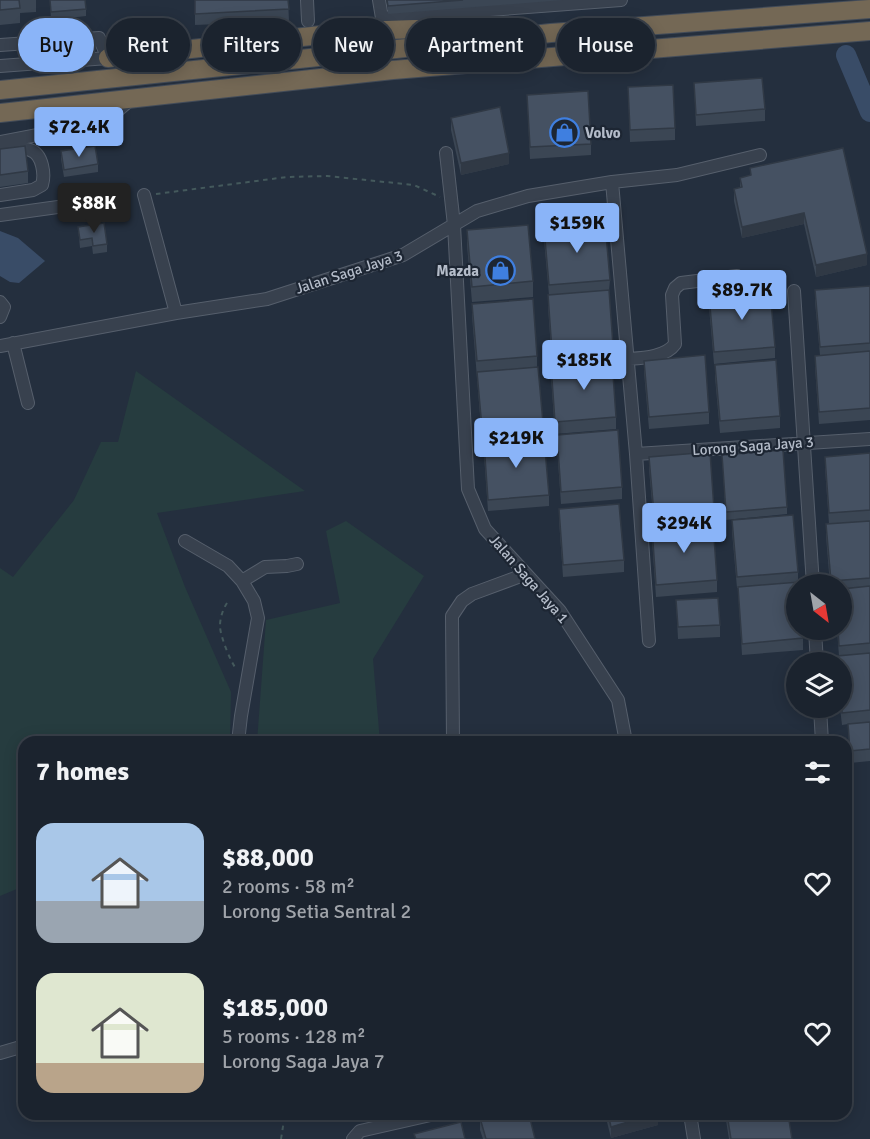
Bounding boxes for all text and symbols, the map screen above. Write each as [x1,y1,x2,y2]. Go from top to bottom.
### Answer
chip: Buy [18,18,94,72]
chip: Rent [106,18,190,72]
chip: Filters [202,18,301,72]
chip: New [313,18,394,72]
chip: Apartment [406,18,545,72]
chip: House [557,18,655,72]
pin: $72.4K [30,107,128,158]
text: $72.4K [48,114,110,139]
shop icon: Volvo [548,117,580,149]
place label: Volvo [585,124,621,142]
pin: $88K [58,183,130,234]
text: $88K [72,190,116,215]
pin: $159K [535,203,619,254]
text: $159K [549,210,605,235]
street label: Jalan Saga Jaya 3 [293,246,405,298]
shop icon: Mazda [484,255,516,287]
place label: Mazda [436,262,479,280]
pin: $89.7K [693,270,791,321]
text: $89.7K [711,277,773,302]
pin: $185K [542,340,626,391]
text: $185K [556,347,612,372]
pin: $219K [474,418,558,469]
text: $219K [488,425,544,450]
street label: Lorong Saga Jaya 3 [692,433,814,459]
pin: $294K [642,503,726,554]
text: $294K [656,510,712,535]
street label: Jalan Saga Jaya 1 [486,531,572,627]
north arrow [786,574,852,640]
map controls [786,574,852,718]
button: layers [786,652,852,718]
text: 7 homes [36,756,129,788]
icon: filters [801,756,834,789]
text: $88,000 [222,842,314,874]
icon: home [84,847,156,919]
icon: heart [801,867,834,900]
text: 2 rooms · 58 m² [222,874,355,899]
text: Lorong Setia Sentral 2 [222,899,411,924]
text: $185,000 [222,992,328,1024]
icon: home [84,997,156,1069]
icon: heart [801,1017,834,1050]
text: 5 rooms · 128 m² [222,1024,366,1049]
text: Lorong Saga Jaya 7 [222,1049,385,1074]

